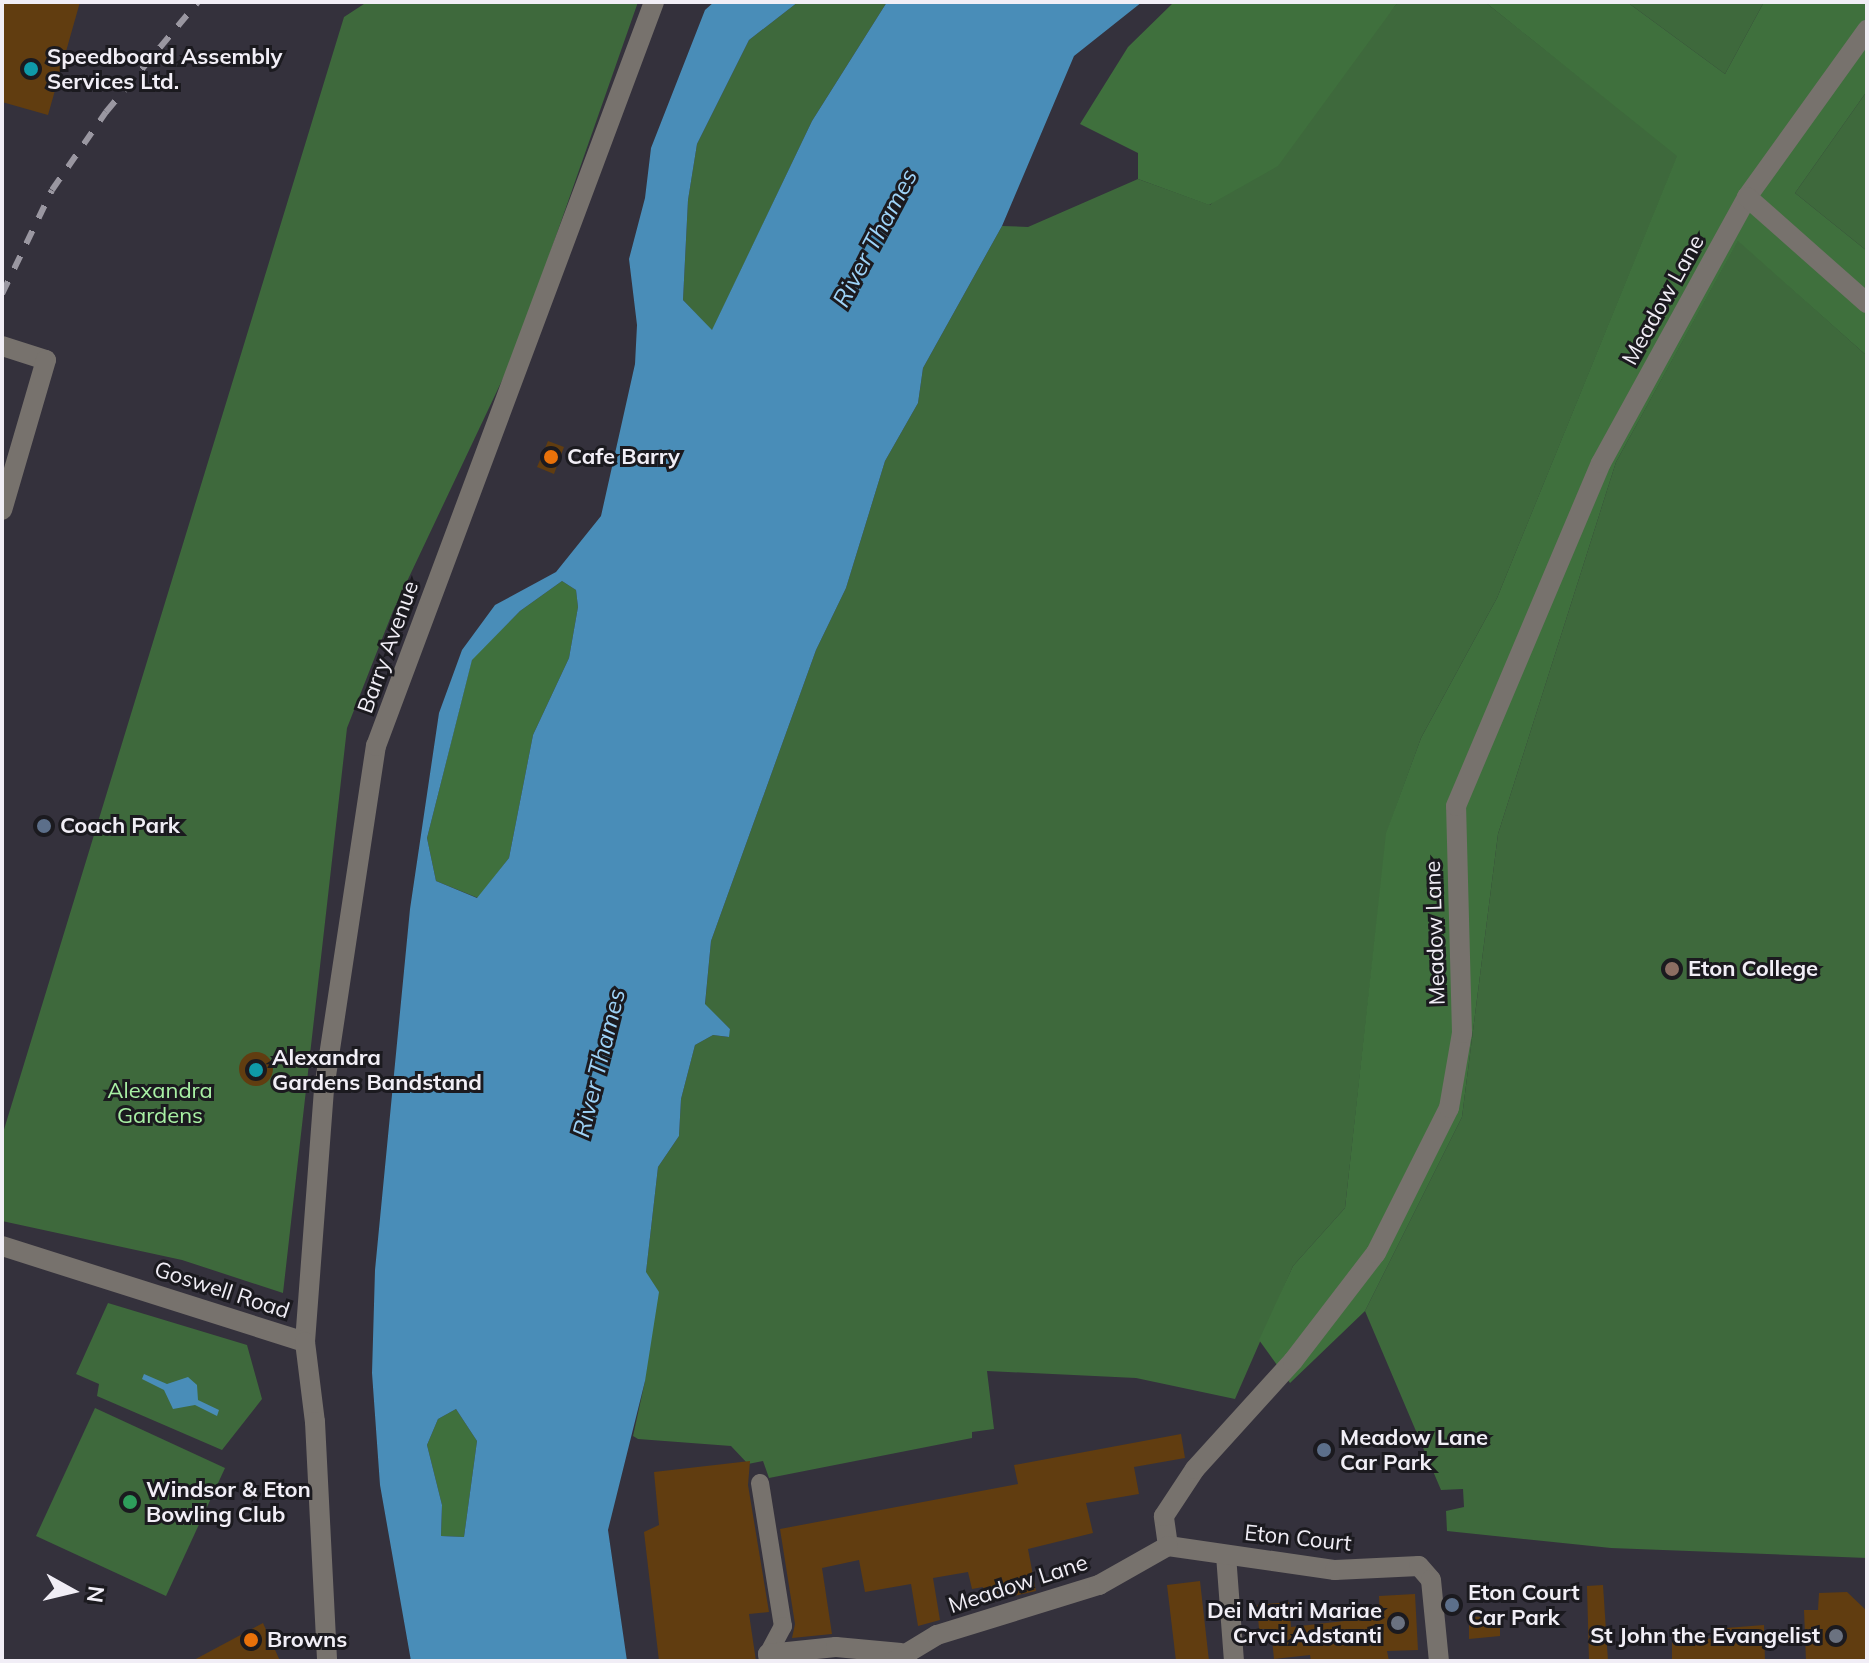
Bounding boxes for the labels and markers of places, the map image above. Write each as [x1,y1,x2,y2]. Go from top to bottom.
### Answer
place label: Speedboard Assembly Services Ltd. [47,43,283,94]
marker: Speedboard Assembly Services Ltd. [22,60,40,78]
place label: Cafe Barry [567,444,680,470]
marker: Cafe Barry [542,448,560,466]
place label: Coach Park [60,813,180,839]
marker: Coach Park [35,817,53,835]
place label: Eton College [1688,956,1818,982]
marker: Eton College [1663,960,1681,978]
place label: Alexandra Gardens Bandstand [272,1044,482,1096]
marker: Alexandra Gardens Bandstand [247,1061,265,1079]
place label: Meadow Lane Car Park [1340,1424,1488,1476]
marker: Meadow Lane Car Park [1315,1441,1333,1459]
place label: Windsor & Eton Bowling Club [146,1476,311,1528]
marker: Windsor & Eton Bowling Club [121,1493,139,1511]
place label: Eton Court Car Park [1468,1579,1580,1630]
marker: Eton Court Car Park [1443,1596,1461,1614]
place label: Dei Matri Mariae Crvci Adstanti [1207,1597,1382,1648]
marker: Dei Matri Mariae Crvci Adstanti [1389,1614,1407,1632]
place label: St John the Evangelist [1590,1623,1820,1649]
place label: Browns [267,1627,347,1653]
marker: St John the Evangelist [1827,1627,1845,1645]
marker: Browns [242,1631,260,1649]

